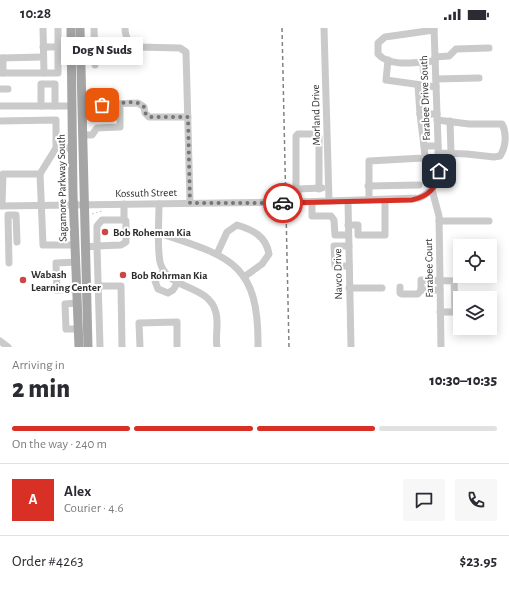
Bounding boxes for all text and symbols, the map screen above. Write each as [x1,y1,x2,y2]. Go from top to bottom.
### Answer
text: 10:28 [20,6,51,21]
callout: Dog N Suds [61,37,143,65]
text: Dog N Suds [72,44,132,57]
street label: Farabee Drive South [418,55,432,141]
street label: Morland Drive [310,84,322,146]
pin [85,88,119,122]
icon: bag [91,94,113,116]
street label: Sagamore Parkway South [56,134,68,242]
pin [422,154,456,188]
icon: home [428,160,450,182]
courier [263,183,303,223]
street label: Kossuth Street [115,187,178,199]
icon: car [272,192,294,214]
marker: Bob Roheman Kia [100,227,110,237]
place label: Bob Roheman Kia [113,227,192,238]
street label: Farabee Court [423,238,435,298]
map controls [453,239,497,335]
button: locate [453,239,497,283]
street label: Navco Drive [332,248,344,300]
place label: Wabash Learning Center [31,269,101,293]
marker: Bob Rohrman Kia [118,270,128,280]
place label: Bob Rohrman Kia [131,270,208,281]
marker: Wabash Learning Center [18,275,28,285]
button: layers [453,291,497,335]
text: Arriving in [12,359,65,372]
text: 10:30–10:35 [429,373,497,388]
text: 2 min [12,376,70,402]
text: On the way · 240 m [12,438,107,451]
button: chat [403,479,445,521]
button: phone [455,479,497,521]
text: Alex [64,484,91,499]
text: A [28,492,38,507]
text: Courier · 4.6 [64,502,124,515]
text: Order #4263 [12,554,83,569]
text: $23.95 [460,554,497,569]

